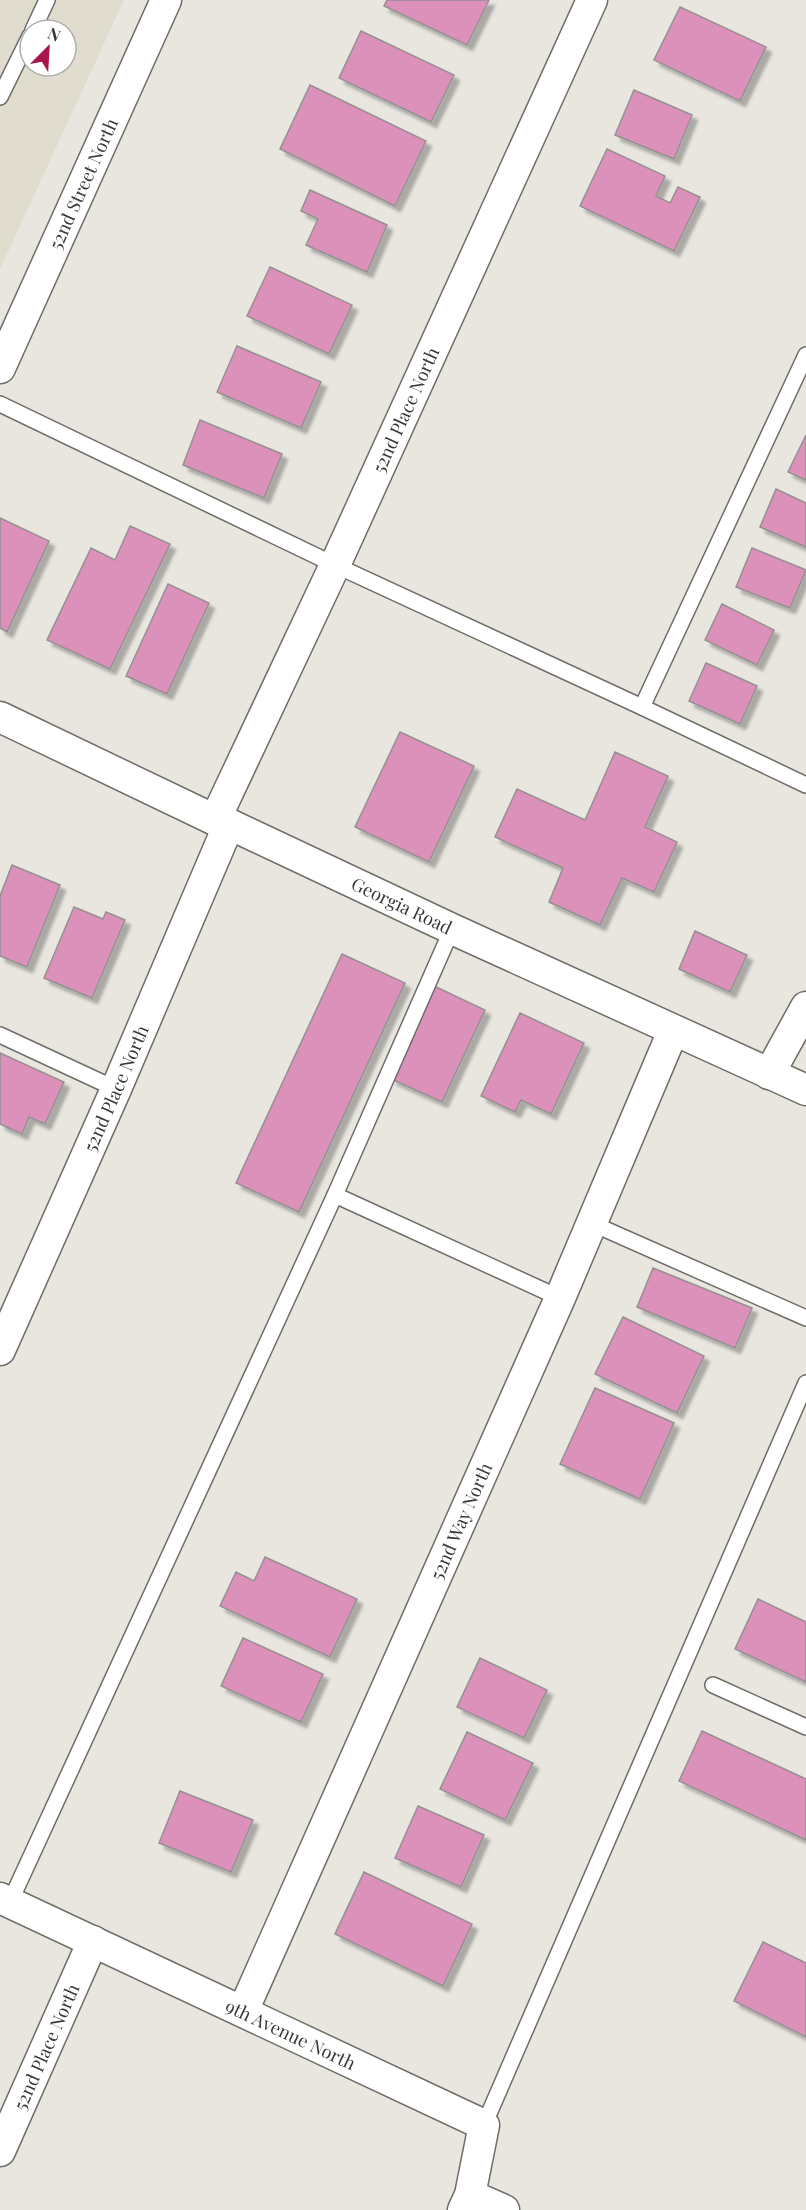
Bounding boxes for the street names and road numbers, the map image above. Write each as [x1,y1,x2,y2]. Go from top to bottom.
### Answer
street label: 52nd Street North [43,114,123,253]
street label: 52nd Place North [366,343,445,477]
street label: Georgia Road [348,871,457,940]
street label: 52nd Place North [78,1021,154,1156]
street label: 52nd Way North [424,1458,497,1584]
street label: 52nd Place North [8,1979,85,2114]
street label: 9th Avenue North [222,1993,360,2075]

